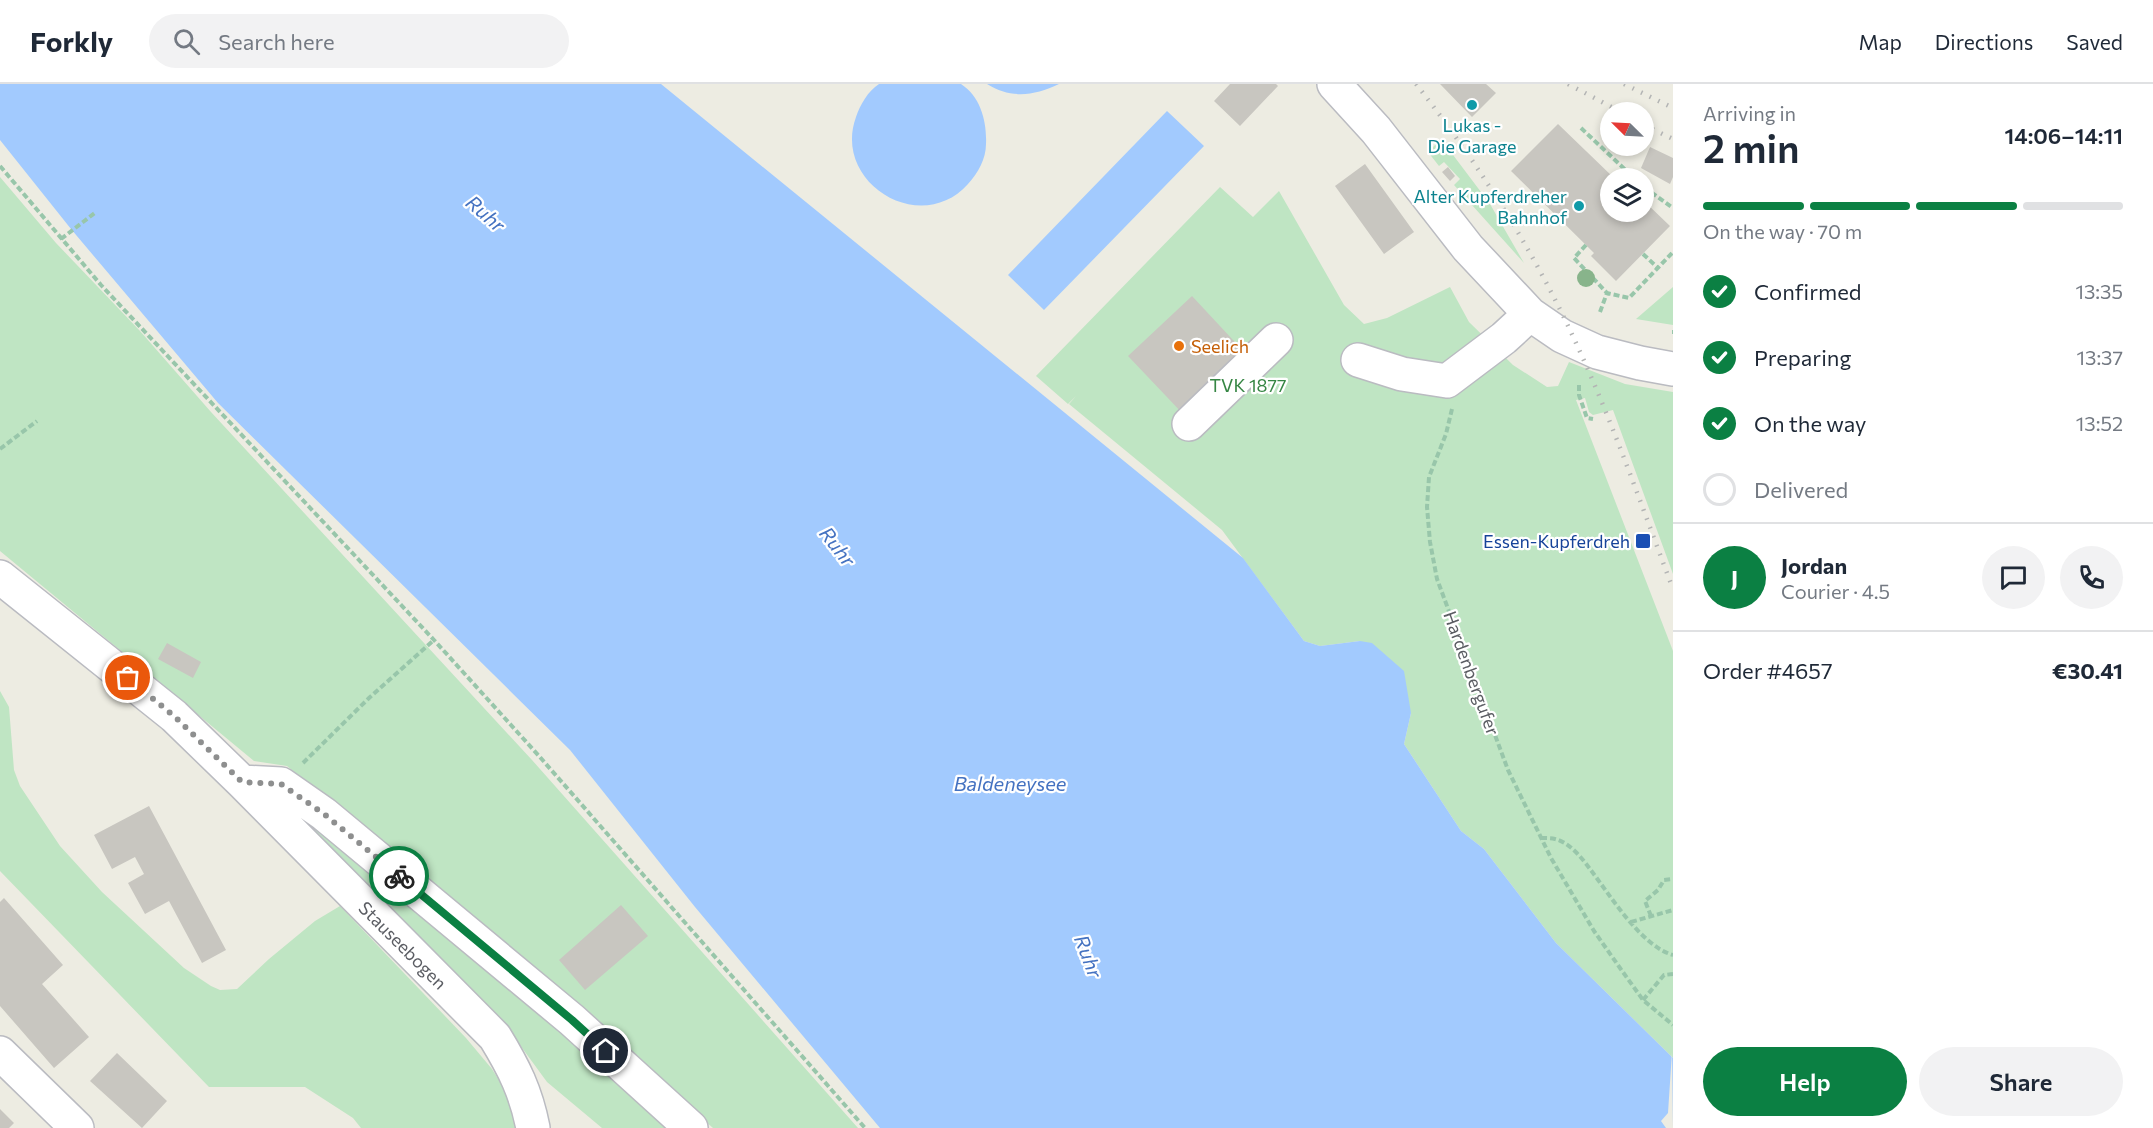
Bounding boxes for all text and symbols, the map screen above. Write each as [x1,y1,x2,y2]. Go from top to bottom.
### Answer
search box [149,14,569,68]
text: Forkly [30,24,113,58]
icon: search [170,25,203,58]
text: Search here [218,28,335,55]
text: Map [1859,29,1902,54]
text: Directions [1935,29,2033,54]
text: Saved [2066,29,2123,54]
marker: Lukas - Die Garage [1465,98,1479,112]
text: Arriving in [1703,101,1796,125]
north arrow [1600,102,1654,156]
map controls [1600,102,1654,222]
place label: Lukas - Die Garage [1428,114,1516,157]
text: 14:06–14:11 [2005,122,2123,149]
text: 2 min [1703,123,1800,171]
button: layers [1600,168,1654,222]
place label: Alter Kupferdreher Bahnhof [1413,185,1568,228]
water label: Ruhr [462,190,511,237]
marker: Alter Kupferdreher Bahnhof [1572,199,1586,213]
text: On the way · 70 m [1703,219,1862,243]
icon: check [1703,275,1736,308]
text: Confirmed [1754,278,1861,305]
text: 13:35 [2075,279,2123,303]
place label: Seelich [1191,335,1249,357]
marker: Seelich [1172,339,1186,353]
icon: check [1703,341,1736,374]
text: Preparing [1754,344,1851,371]
text: 13:37 [2076,345,2123,369]
park label: TVK 1877 [1210,374,1286,396]
icon: check [1703,407,1736,440]
text: On the way [1754,410,1866,437]
text: 13:52 [2076,411,2123,435]
text: Delivered [1754,476,1848,503]
water label: Ruhr [815,521,862,571]
place label: Essen-Kupferdreh [1483,530,1630,552]
marker: Essen-Kupferdreh [1634,532,1652,550]
button: chat [1982,546,2045,609]
button: phone [2060,546,2123,609]
text: Jordan [1781,552,1847,579]
text: J [1731,564,1738,591]
text: Courier · 4.5 [1781,579,1890,603]
street label: Hardenbergufer [1439,608,1505,738]
pin [102,652,153,703]
text: Order #4657 [1703,657,1833,684]
text: €30.41 [2052,657,2123,684]
icon: bag [111,661,144,694]
water label: Baldeneysee [954,771,1067,795]
courier [369,846,429,906]
icon: bike [383,860,416,893]
street label: Stauseebogen [354,896,452,994]
water label: Ruhr [1070,931,1108,982]
pin [580,1025,631,1076]
icon: home [589,1034,622,1067]
button: Help [1703,1047,1907,1116]
button: Share [1919,1047,2123,1116]

